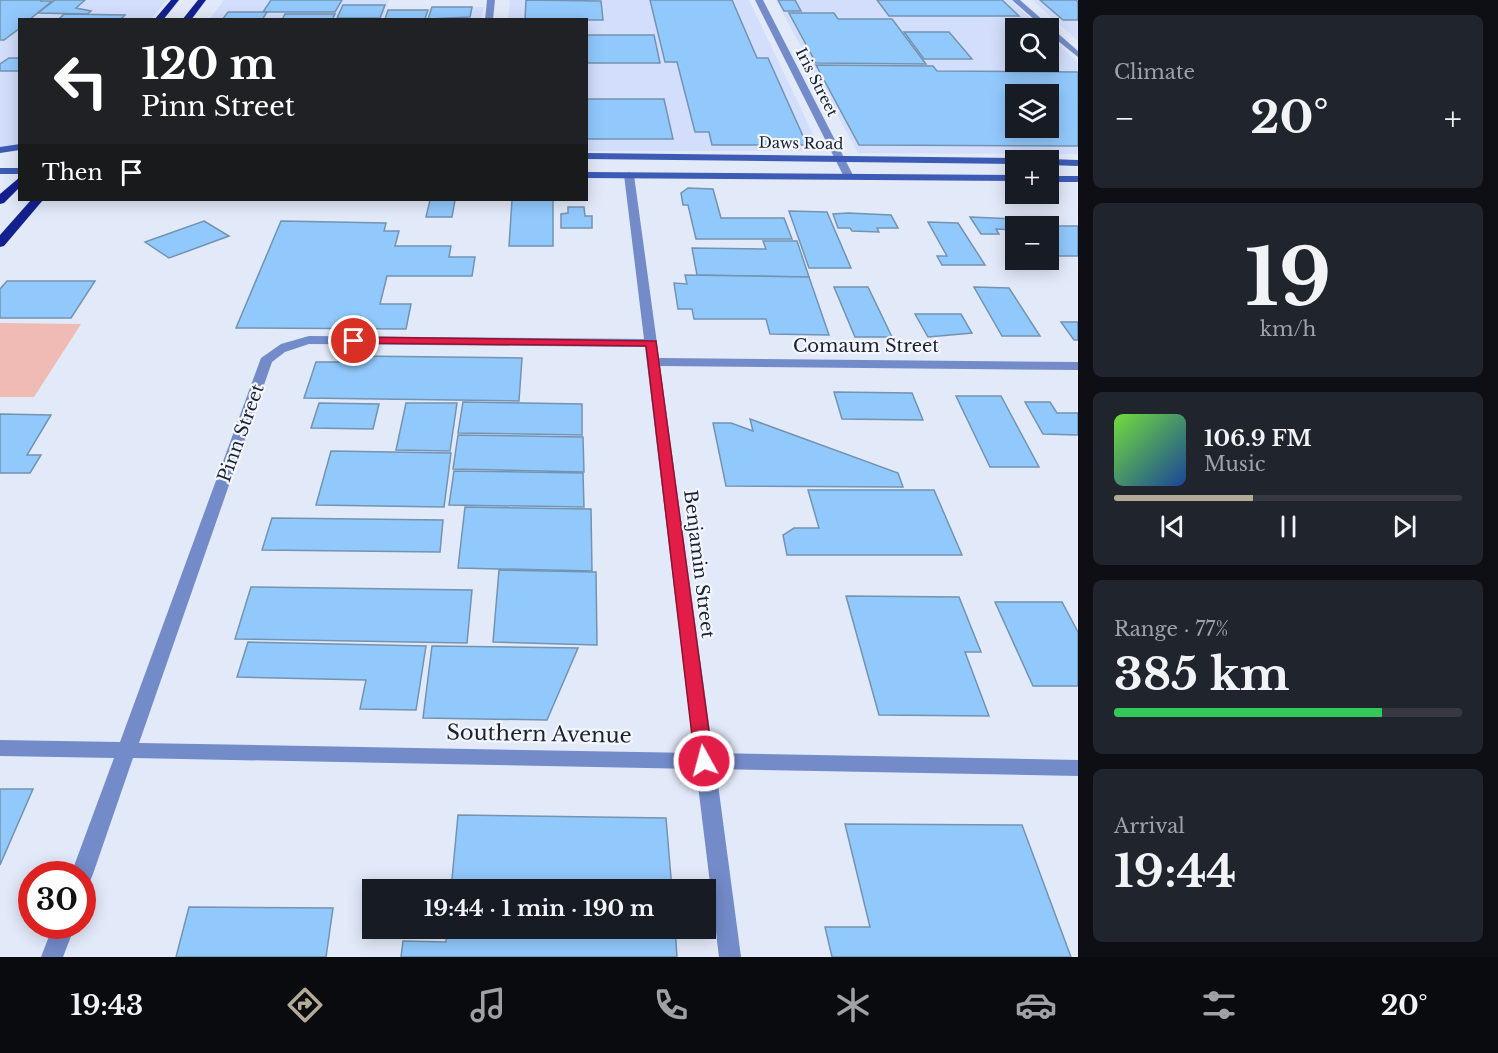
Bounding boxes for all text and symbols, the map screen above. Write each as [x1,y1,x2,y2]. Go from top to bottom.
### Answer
map controls [1005,18,1059,270]
button: search [1005,18,1059,72]
text: 120 m [141,38,276,90]
icon: left [42,42,120,120]
street label: Iris Street [792,44,843,120]
text: Climate [1114,60,1195,84]
button: layers [1005,84,1059,138]
text: 20° [1250,89,1329,145]
text: Pinn Street [141,90,295,123]
text: − [1114,98,1135,139]
text: + [1444,98,1462,139]
street label: Daws Road [758,133,844,153]
button: + [1005,150,1059,204]
icon: arrive [115,156,148,189]
text: Then [42,159,103,186]
button: − [1005,216,1059,270]
text: 19 [1245,229,1331,326]
pin [328,315,379,366]
text: km/h [1260,317,1316,341]
icon: arrive [337,324,370,357]
street label: Comaum Street [793,335,939,357]
street label: Pinn Street [213,381,269,485]
text: 106.9 FM [1204,425,1312,452]
text: Music [1204,452,1265,476]
street label: Benjamin Street [679,489,719,640]
icon: previous [1156,510,1189,543]
icon: pause [1272,510,1305,543]
icon: next [1388,510,1421,543]
text: Range · 77% [1114,617,1229,641]
text: 385 km [1114,646,1290,702]
street label: Southern Avenue [446,719,632,749]
position arrow [672,729,736,793]
text: Arrival [1114,814,1185,838]
text: 19:44 [1114,843,1237,899]
speed limit sign: 30 [18,861,96,939]
text: 19:44 · 1 min · 190 m [424,895,654,922]
icon: directions [284,984,326,1026]
icon: music [467,984,509,1026]
icon: phone [650,984,692,1026]
icon: climate [832,984,874,1026]
icon: car [1015,984,1057,1026]
icon: filters [1198,984,1240,1026]
text: 19:43 [70,989,143,1022]
text: 20° [1381,989,1428,1022]

